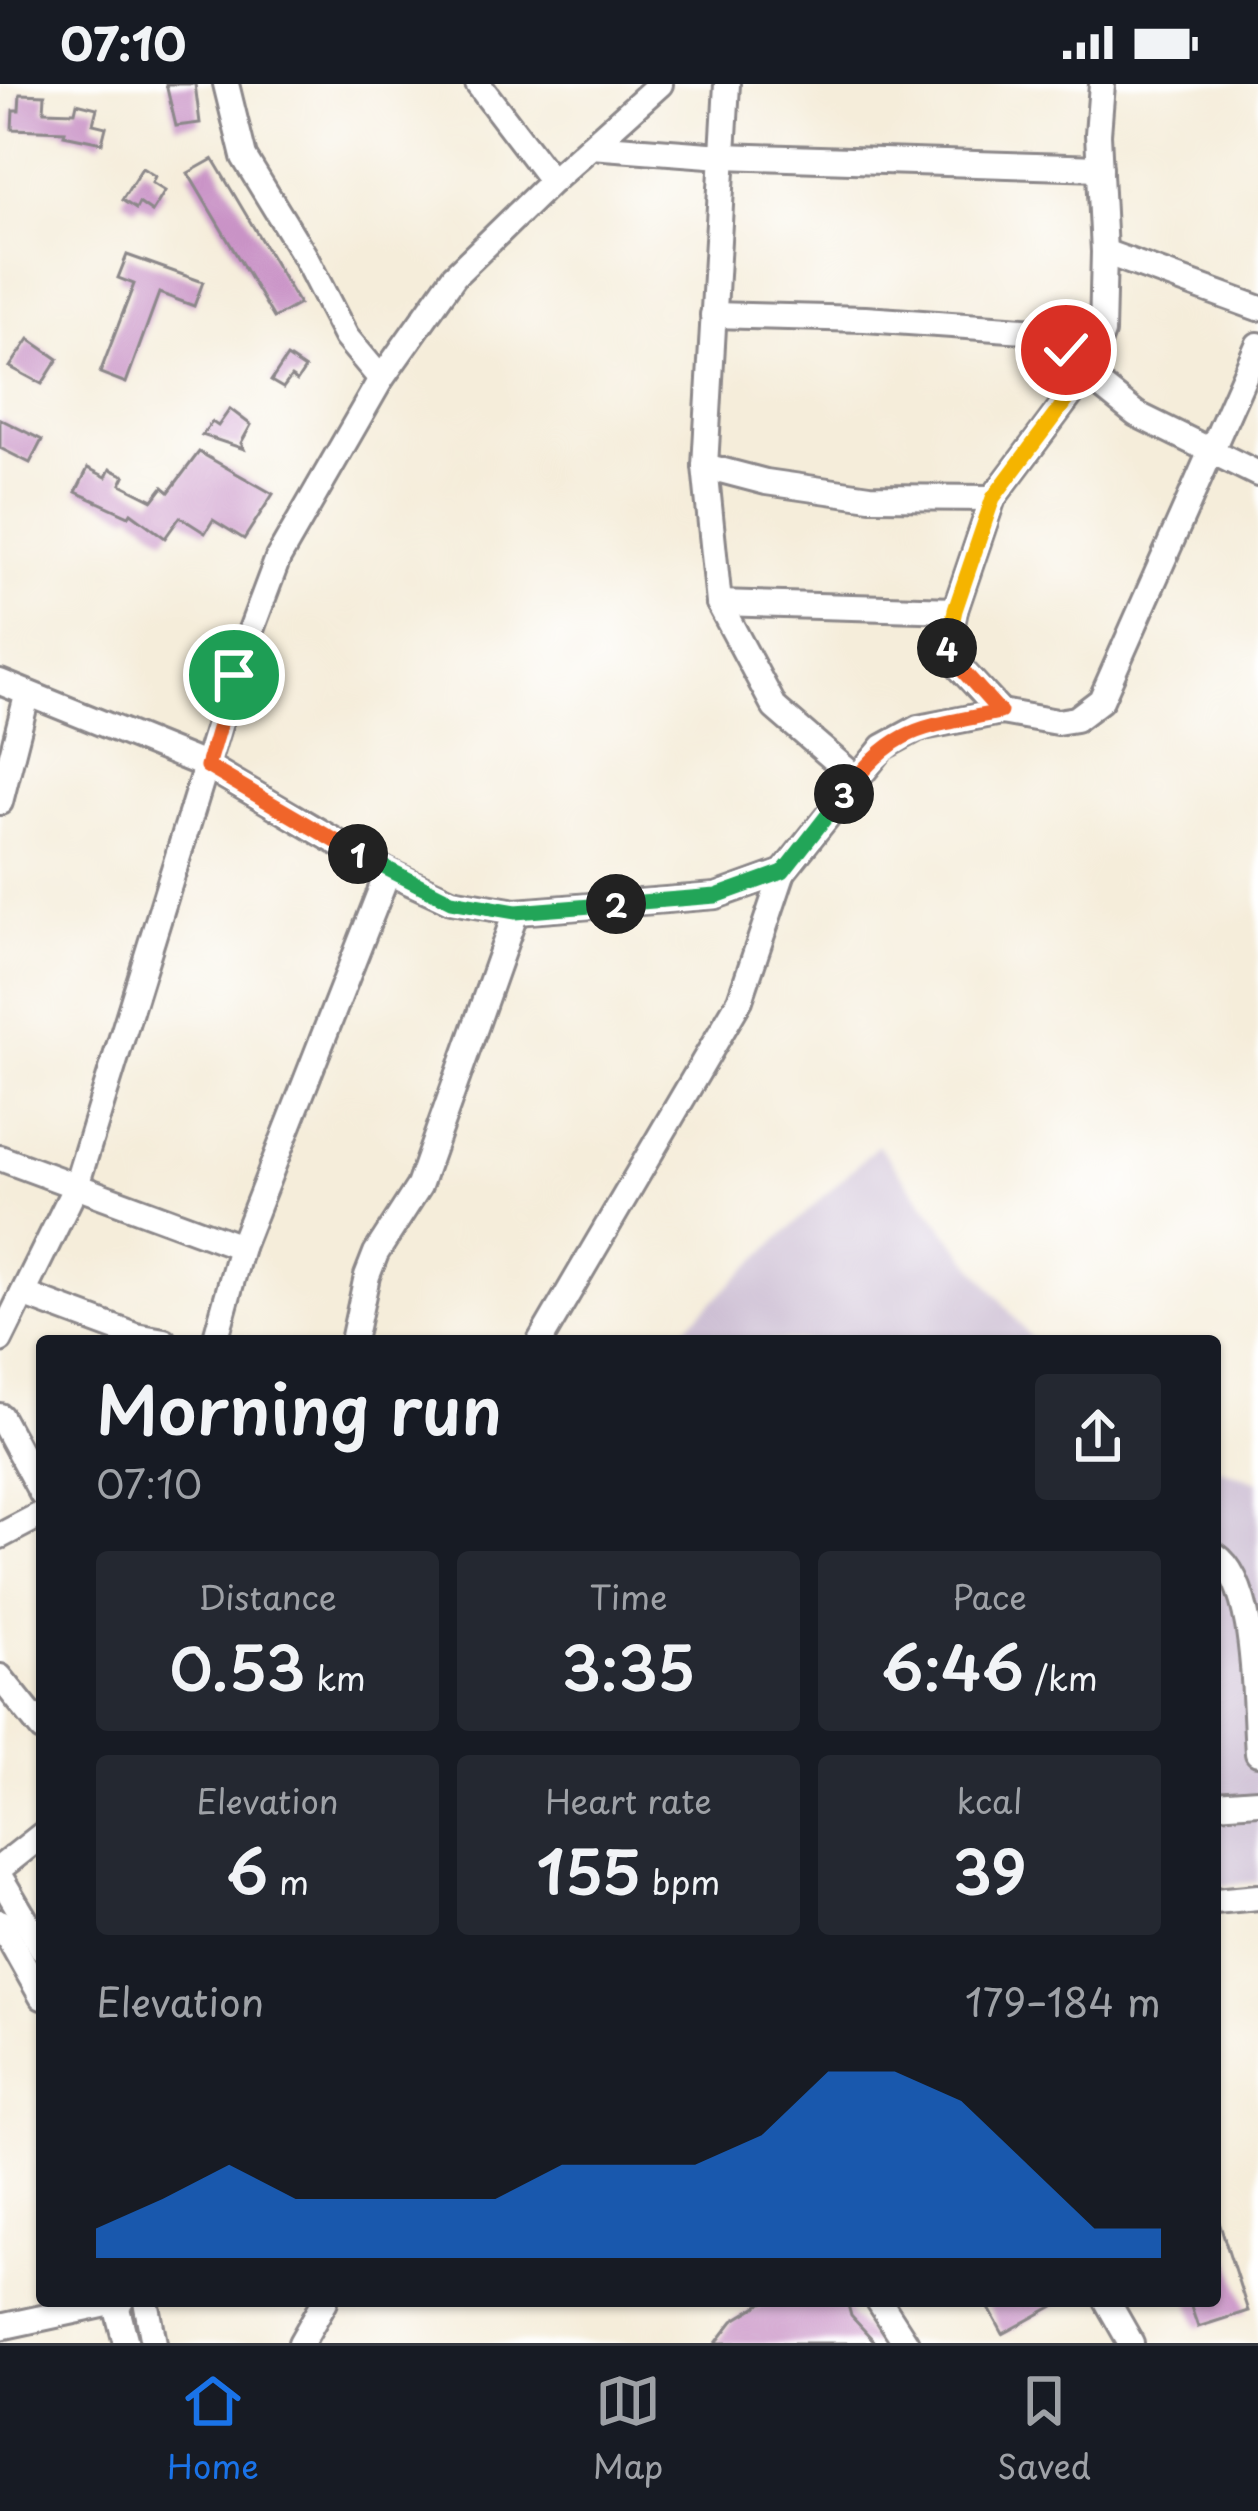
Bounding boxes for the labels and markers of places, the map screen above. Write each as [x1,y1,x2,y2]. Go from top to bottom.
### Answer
pin [1015,299,1117,401]
pin: 4 [917,618,977,678]
pin [183,624,285,726]
pin: 3 [814,764,874,824]
pin: 1 [328,824,388,884]
pin: 2 [586,874,646,934]

